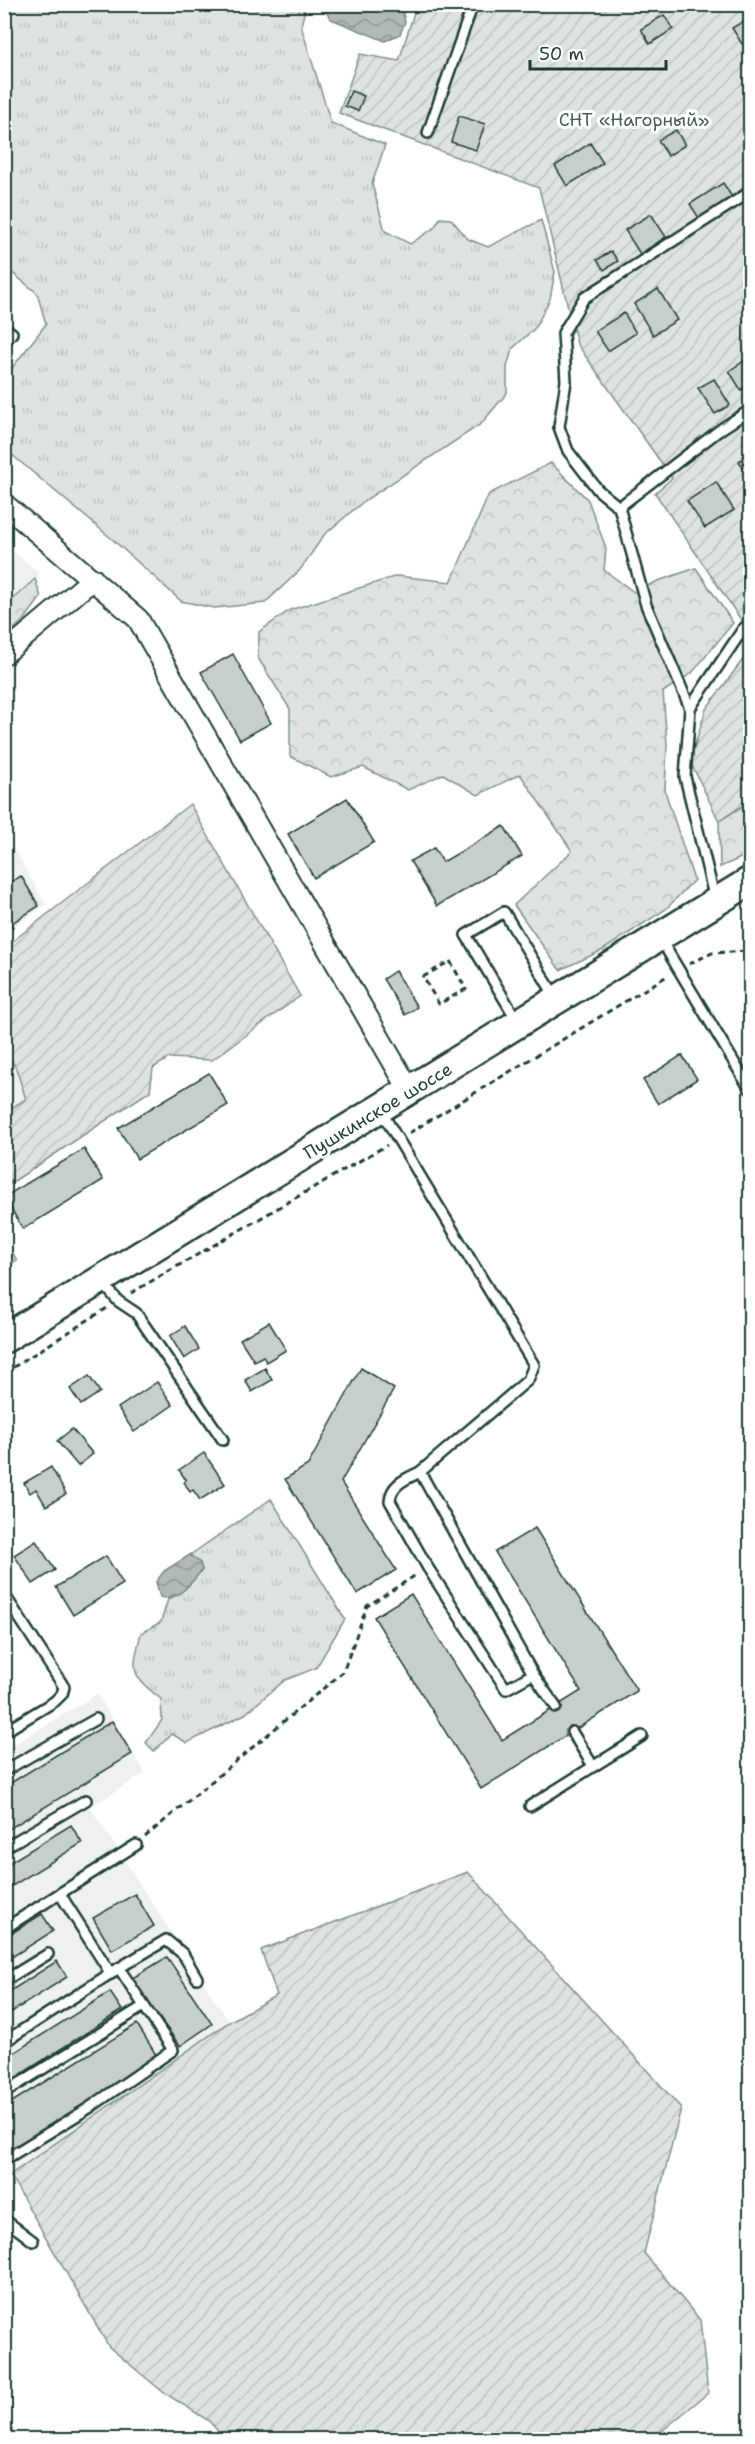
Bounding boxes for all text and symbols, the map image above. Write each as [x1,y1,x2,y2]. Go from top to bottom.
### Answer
scale bar [530,33,666,71]
text: 50 m [539,42,584,66]
park label: СНТ «Нагорный» [559,108,709,132]
street label: Пушкинское шоссе [299,1057,457,1165]

